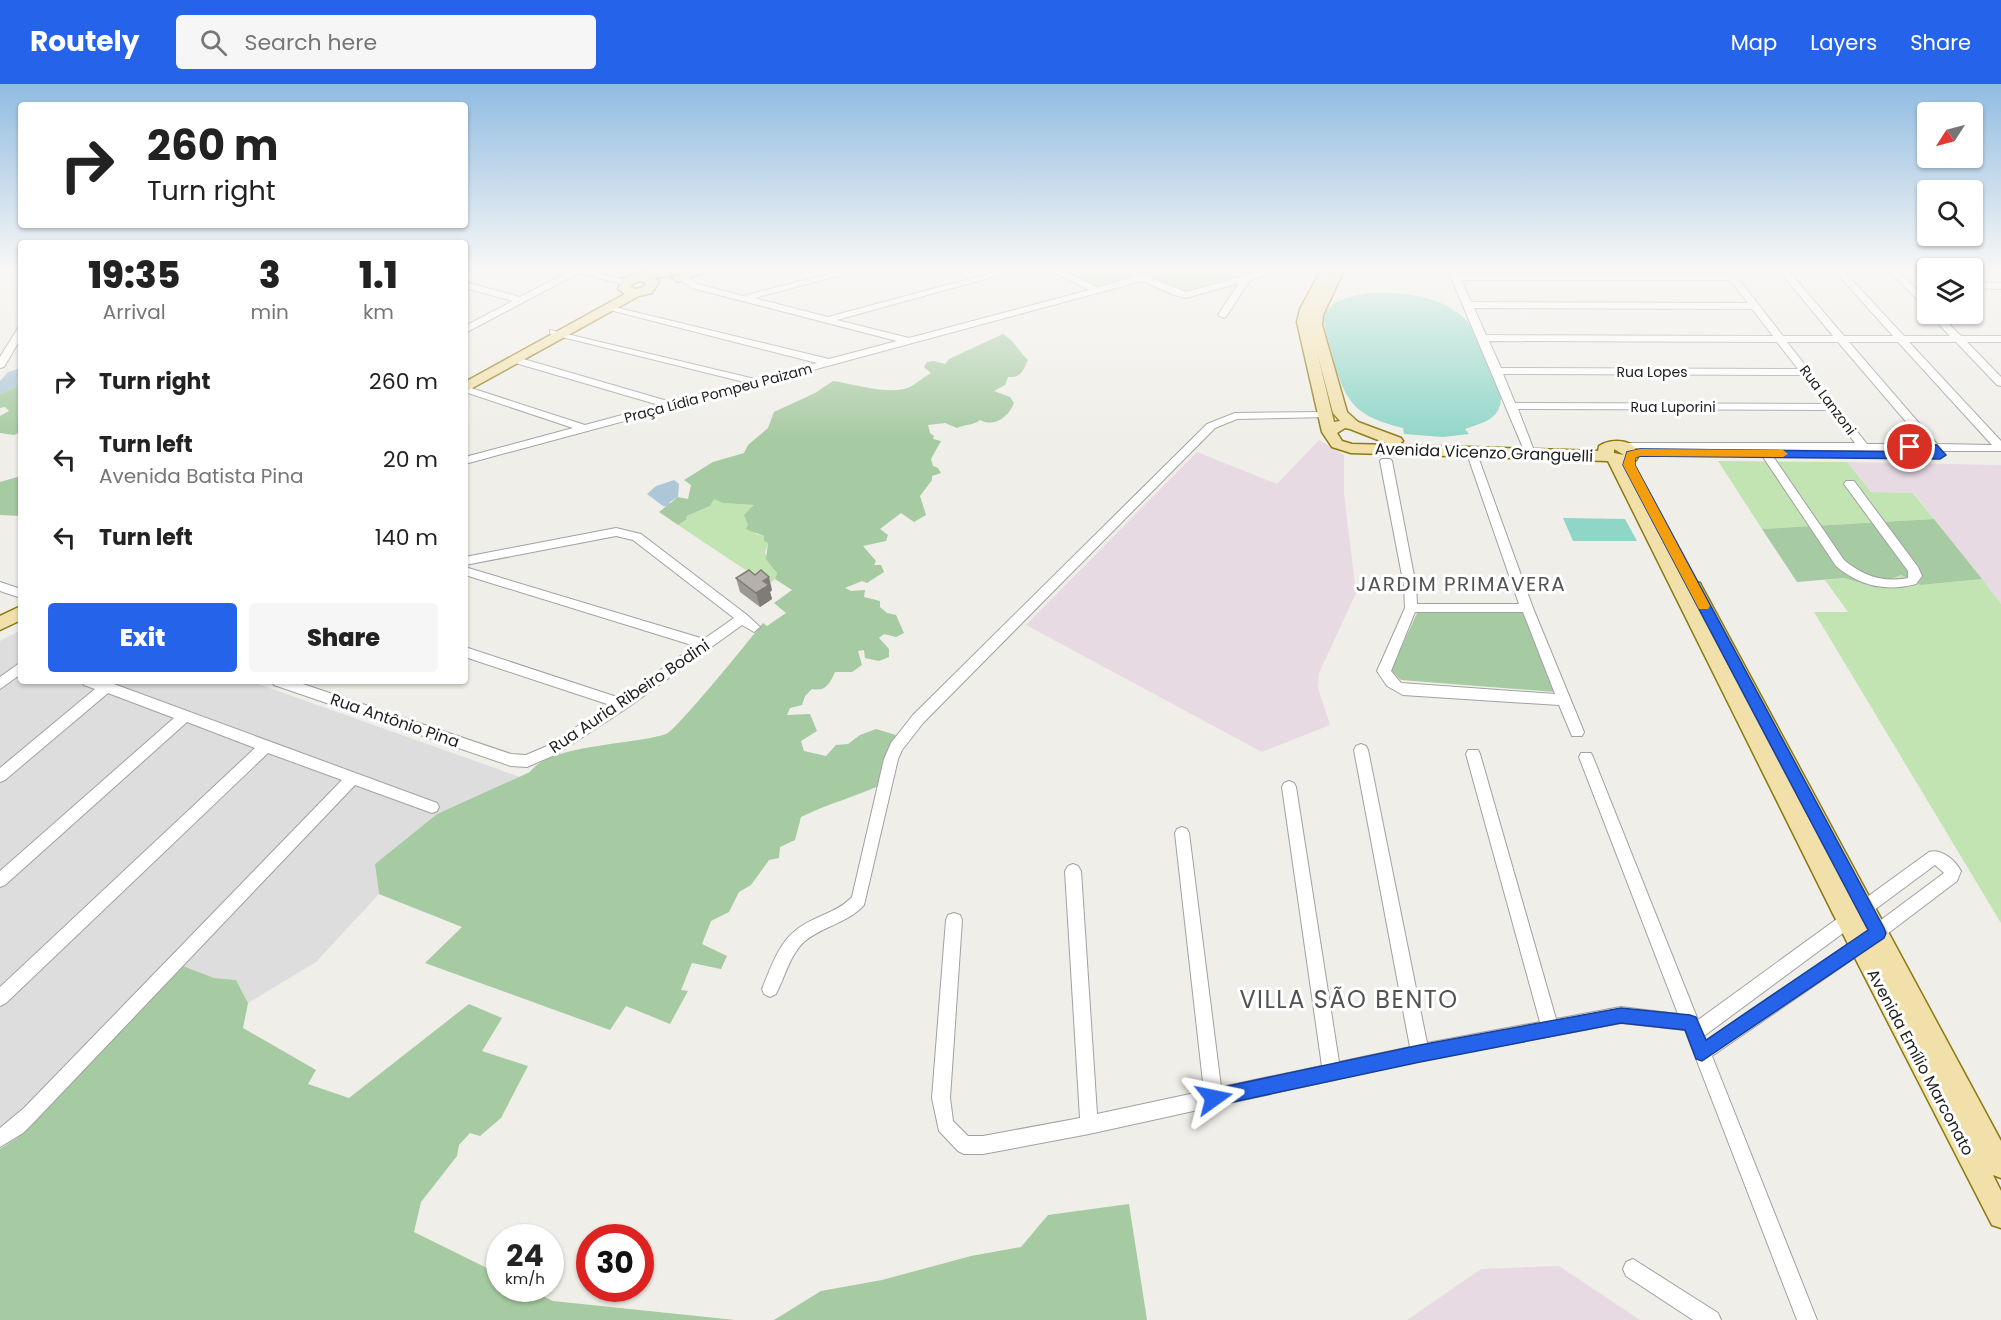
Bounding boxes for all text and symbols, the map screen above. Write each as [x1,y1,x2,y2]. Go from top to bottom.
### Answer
search box [176,15,596,69]
text: Routely [30,22,140,61]
icon: search [197,26,230,59]
text: Search here [245,27,377,58]
text: Map [1731,28,1777,57]
text: Layers [1810,28,1877,57]
text: Share [1910,28,1971,57]
north arrow [1917,102,1983,168]
map controls [1917,102,1983,324]
text: 260 m [147,116,279,175]
icon: right [48,126,126,204]
text: Turn right [147,172,276,209]
button: search [1917,180,1983,246]
text: 19:35 [88,250,180,301]
text: 3 [259,250,281,301]
text: 1.1 [359,250,398,301]
button: layers [1917,258,1983,324]
text: Arrival [103,298,166,326]
text: min [251,298,289,326]
text: km [363,298,394,326]
street label: Praça Lídia Pompeu Paizam [622,358,814,428]
street label: Rua Lanzoni [1795,361,1861,439]
street label: Rua Lopes [1616,362,1688,382]
icon: right [48,365,81,398]
text: Turn right [99,366,210,397]
text: 260 m [369,366,438,397]
street label: Rua Luporini [1630,397,1716,417]
pin [1884,421,1935,472]
text: Turn left [99,429,193,460]
icon: arrive [1893,430,1926,463]
street label: Avenida Vicenzo Granguelli [1374,437,1594,468]
icon: left [48,443,81,476]
text: 20 m [383,444,438,475]
text: Avenida Batista Pina [99,462,304,490]
icon: left [48,521,81,554]
text: Turn left [99,522,193,553]
text: 140 m [375,522,438,553]
district label: JARDIM PRIMAVERA [1356,570,1566,598]
button: Exit [48,603,237,672]
button: Share [249,603,438,672]
street label: Rua Auria Ribeiro Bodini [545,634,714,759]
street label: Rua Antônio Pina [327,688,462,753]
street label: Avenida Emílio Marconato [1861,965,1980,1160]
district label: VILLA SÃO BENTO [1239,983,1459,1016]
position arrow [1182,1066,1246,1130]
speed limit sign: 30 [576,1224,654,1302]
text: 24 [506,1234,544,1277]
text: km/h [505,1268,545,1289]

